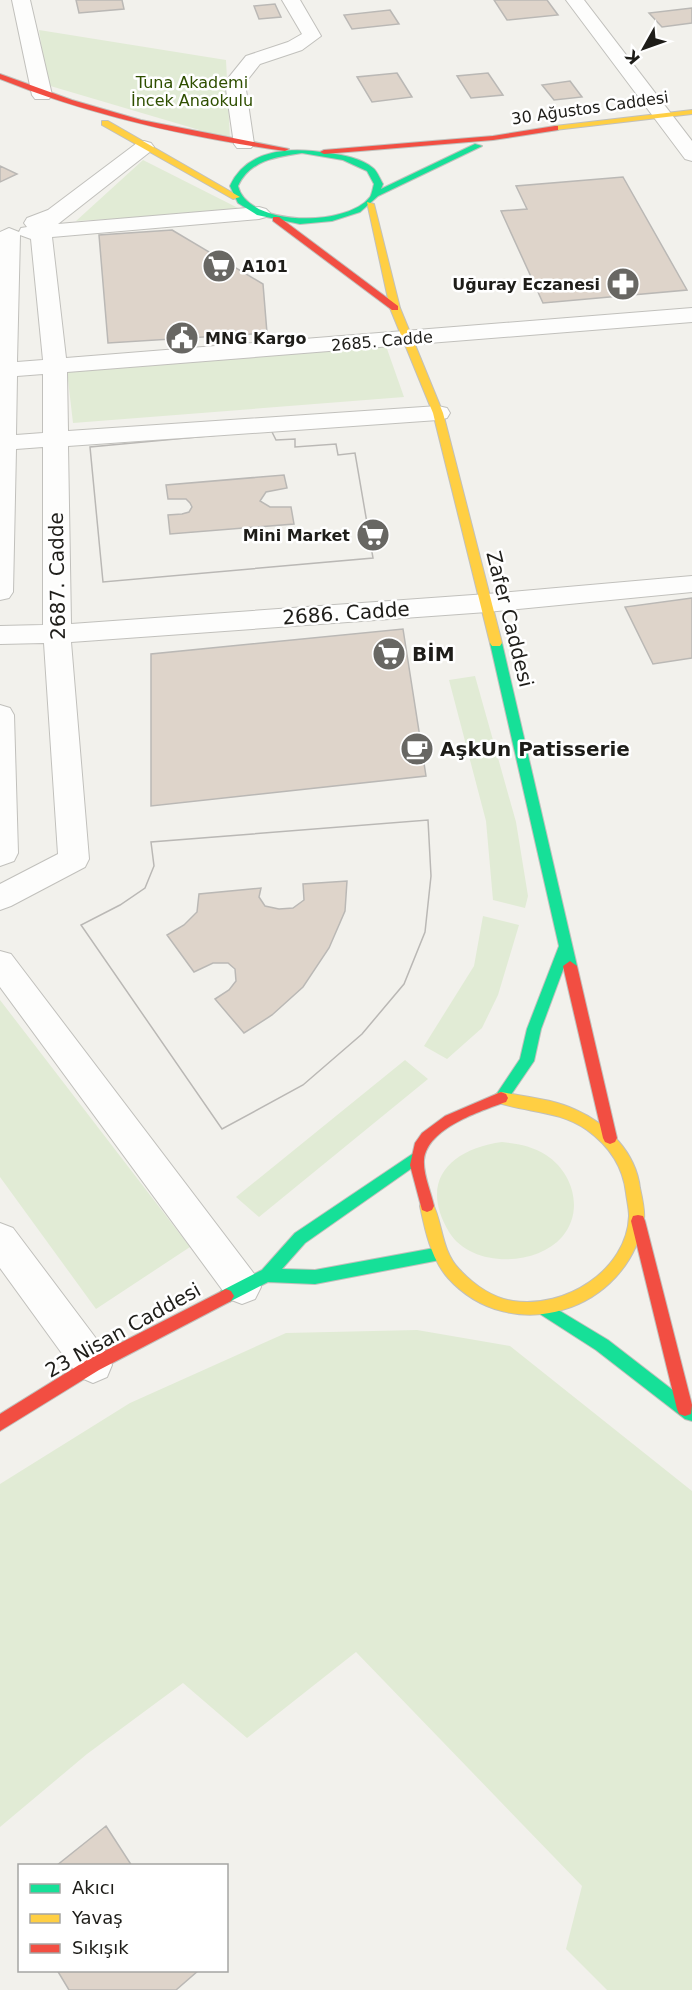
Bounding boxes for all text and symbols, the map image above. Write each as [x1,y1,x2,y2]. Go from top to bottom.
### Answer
north arrow [614,18,674,78]
text: K [621,46,644,68]
park label: Tuna Akademi İncek Anaokulu [131,73,253,110]
street label: 30 Ağustos Caddesi [510,88,670,128]
supermarket icon: A101 [201,248,237,284]
place label: A101 [242,257,288,276]
pharmacy icon: Uğuray Eczanesi [605,266,641,302]
place label: Uğuray Eczanesi [452,275,600,294]
public building icon: MNG Kargo [164,320,200,356]
street label: 2685. Cadde [330,327,434,355]
place label: MNG Kargo [205,329,307,348]
street label: 2687. Cadde [44,512,70,640]
supermarket icon: Mini Market [355,517,391,553]
place label: Mini Market [243,526,350,545]
street label: Zafer Caddesi [481,548,539,690]
street label: 2686. Cadde [282,597,410,629]
supermarket icon: BİM [371,636,407,672]
place label: BİM [412,642,455,666]
cafe icon: AşkUn Patisserie [399,731,435,767]
place label: AşkUn Patisserie [440,737,630,761]
street label: 23 Nisan Caddesi [41,1277,205,1383]
legend [18,1864,228,1972]
text: Akıcı [72,1877,115,1898]
text: Yavaş [71,1907,123,1928]
text: Sıkışık [72,1937,129,1958]

